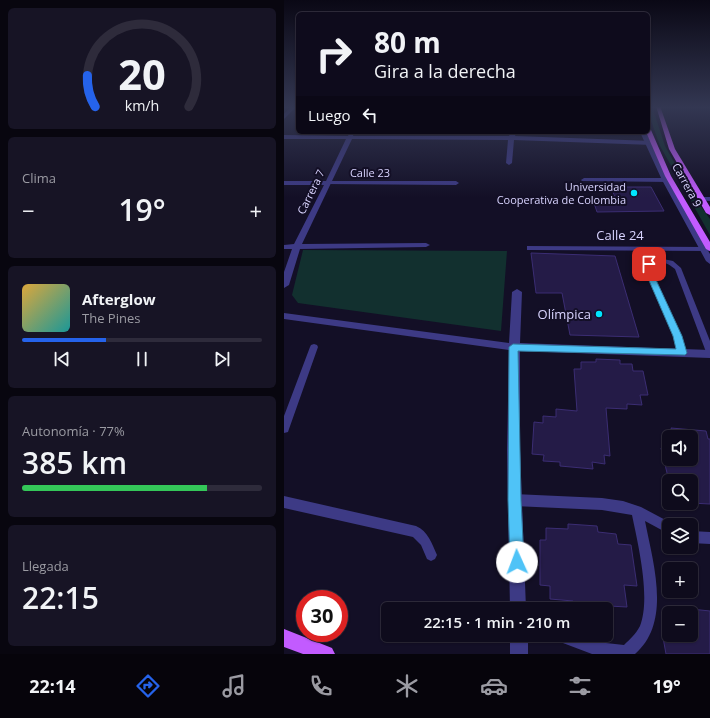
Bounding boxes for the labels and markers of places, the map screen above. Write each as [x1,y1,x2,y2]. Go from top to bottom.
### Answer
place label: Universidad Cooperativa de Colombia [497,179,626,207]
marker: Universidad Cooperativa de Colombia [629,188,639,198]
pin [632,247,666,281]
place label: Olímpica [538,305,591,323]
marker: Olímpica [594,309,604,319]

